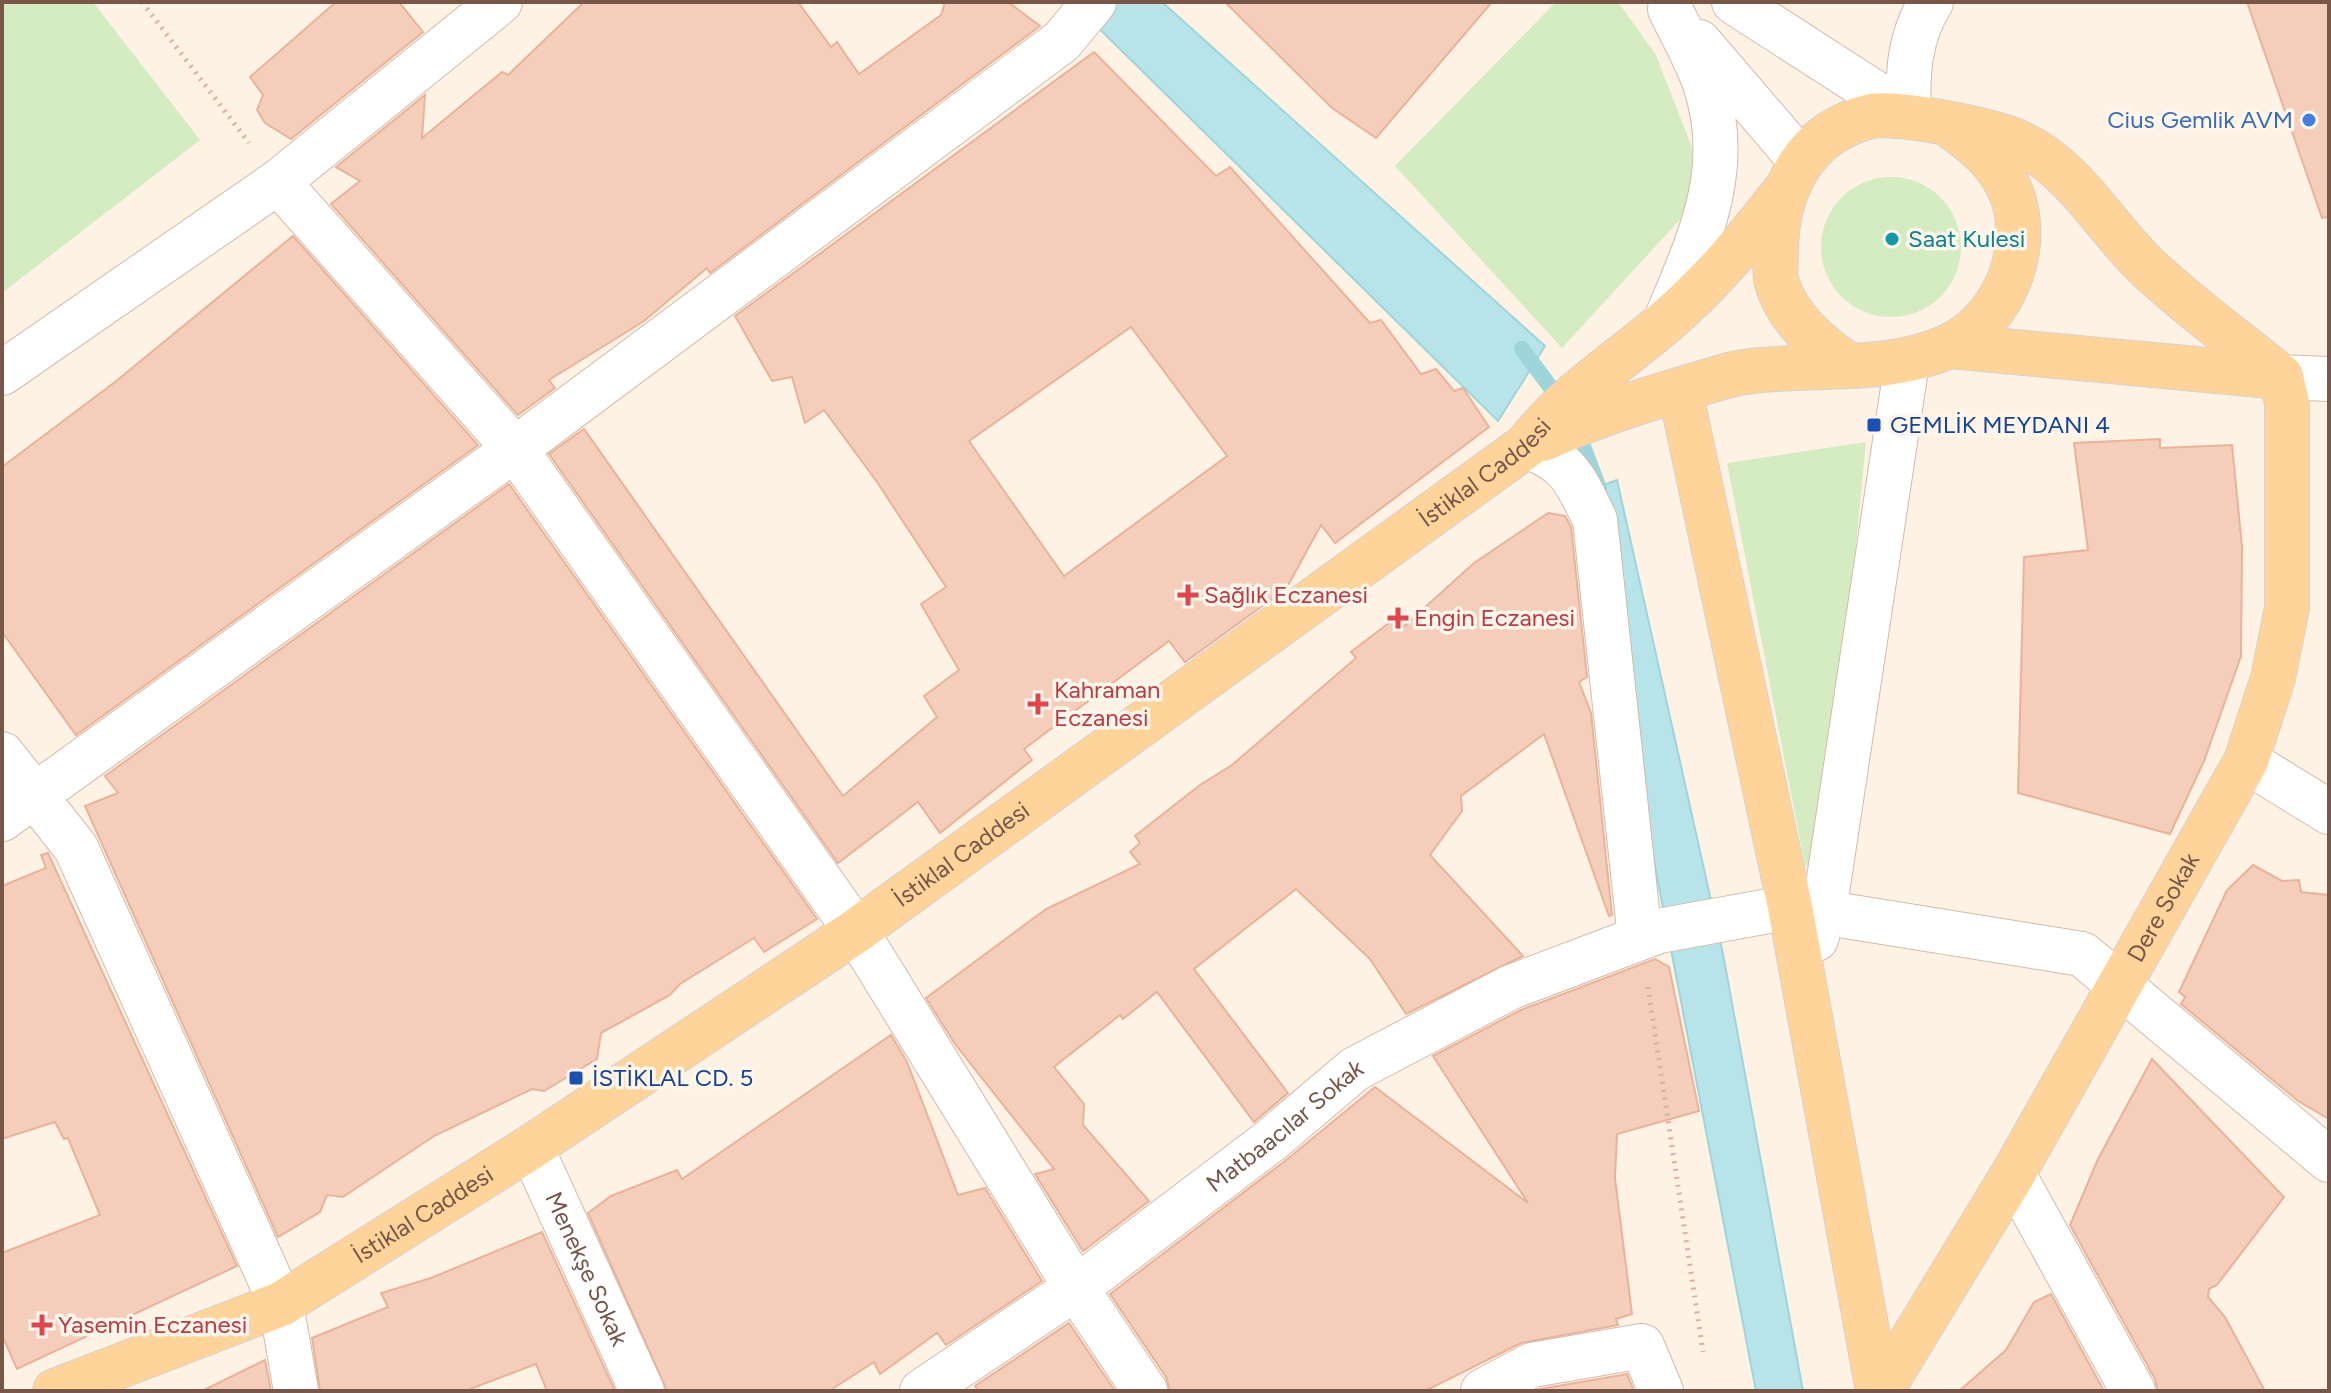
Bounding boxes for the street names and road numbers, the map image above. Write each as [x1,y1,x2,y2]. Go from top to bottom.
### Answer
street label: İstiklal Caddesi [1413,412,1557,533]
street label: İstiklal Caddesi [888,795,1035,913]
street label: Dere Sokak [2121,847,2205,967]
street label: Matbaacılar Sokak [1200,1052,1368,1198]
street label: İstiklal Caddesi [347,1159,498,1269]
street label: Menekşe Sokak [539,1187,635,1351]

